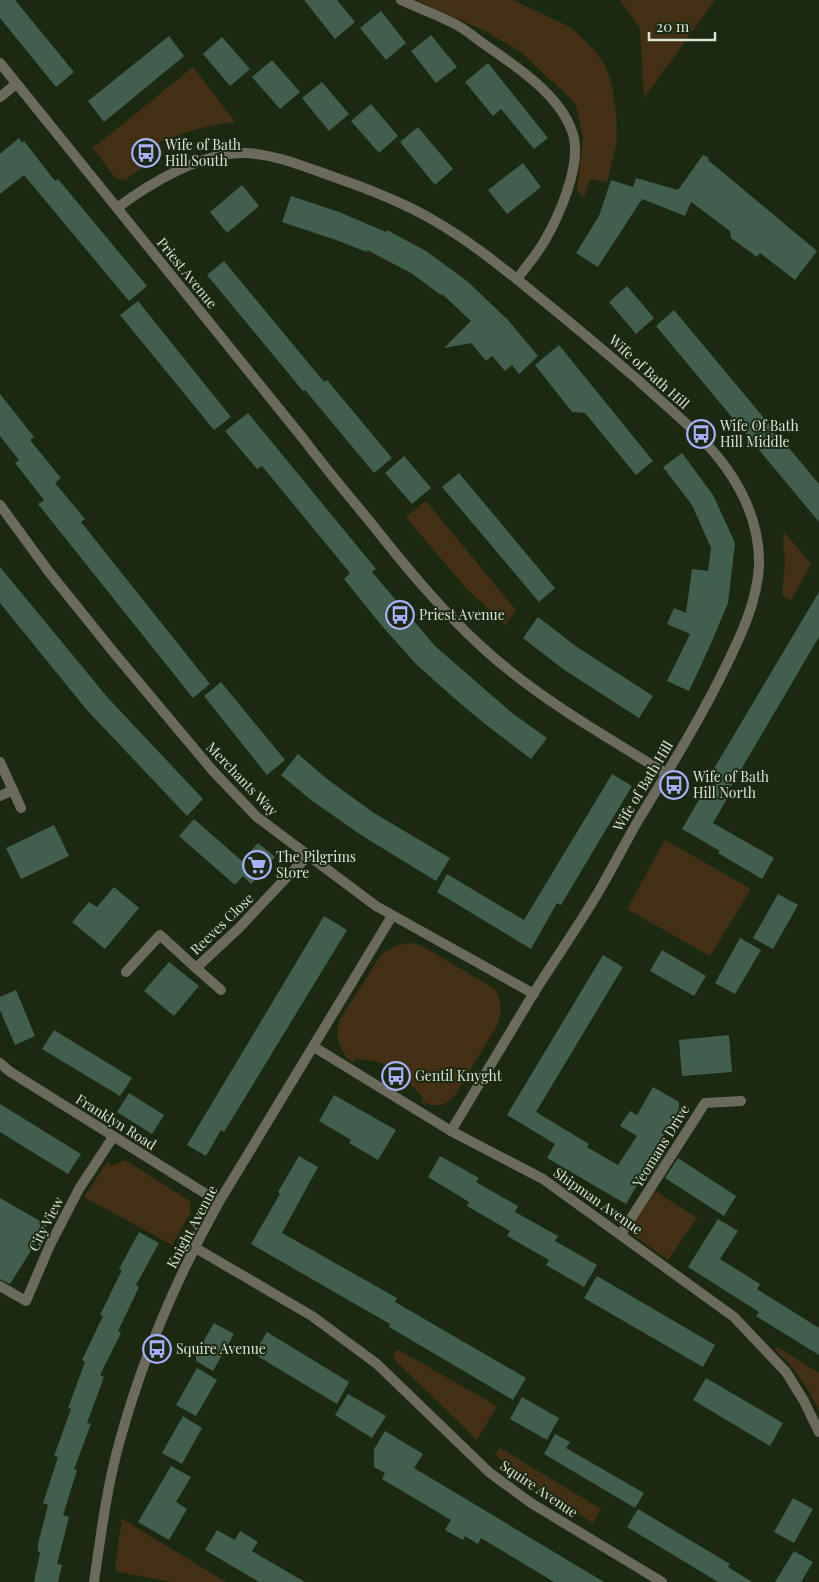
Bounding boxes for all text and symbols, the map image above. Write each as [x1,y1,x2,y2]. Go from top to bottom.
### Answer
scale bar [649,10,715,42]
text: 20 m [656,16,690,36]
place label: Wife of Bath Hill South [164,135,242,170]
bus stop icon: Wife of Bath Hill South [131,138,161,168]
street label: Priest Avenue [153,233,222,312]
street label: Wife of Bath Hill [604,330,694,413]
place label: Wife Of Bath Hill Middle [719,416,799,451]
bus stop icon: Wife Of Bath Hill Middle [686,419,716,449]
bus stop icon: Priest Avenue [385,600,415,630]
place label: Priest Avenue [419,605,505,624]
street label: Wife of Bath Hill [608,737,677,835]
street label: Merchants Way [202,738,282,820]
place label: Wife of Bath Hill North [692,767,770,802]
bus stop icon: Wife of Bath Hill North [659,770,689,800]
place label: The Pilgrims Store [276,847,356,882]
supermarket icon: The Pilgrims Store [242,850,272,880]
street label: Reeves Close [186,889,257,959]
bus stop icon: Gentil Knyght [381,1061,411,1091]
place label: Gentil Knyght [415,1066,503,1085]
street label: Franklyn Road [72,1089,160,1154]
street label: Yeomans Drive [627,1101,694,1191]
street label: Shipman Avenue [550,1163,647,1238]
street label: Knight Avenue [162,1182,221,1271]
street label: City View [24,1193,67,1254]
bus stop icon: Squire Avenue [142,1334,172,1364]
place label: Squire Avenue [176,1339,266,1358]
street label: Squire Avenue [497,1456,582,1522]

